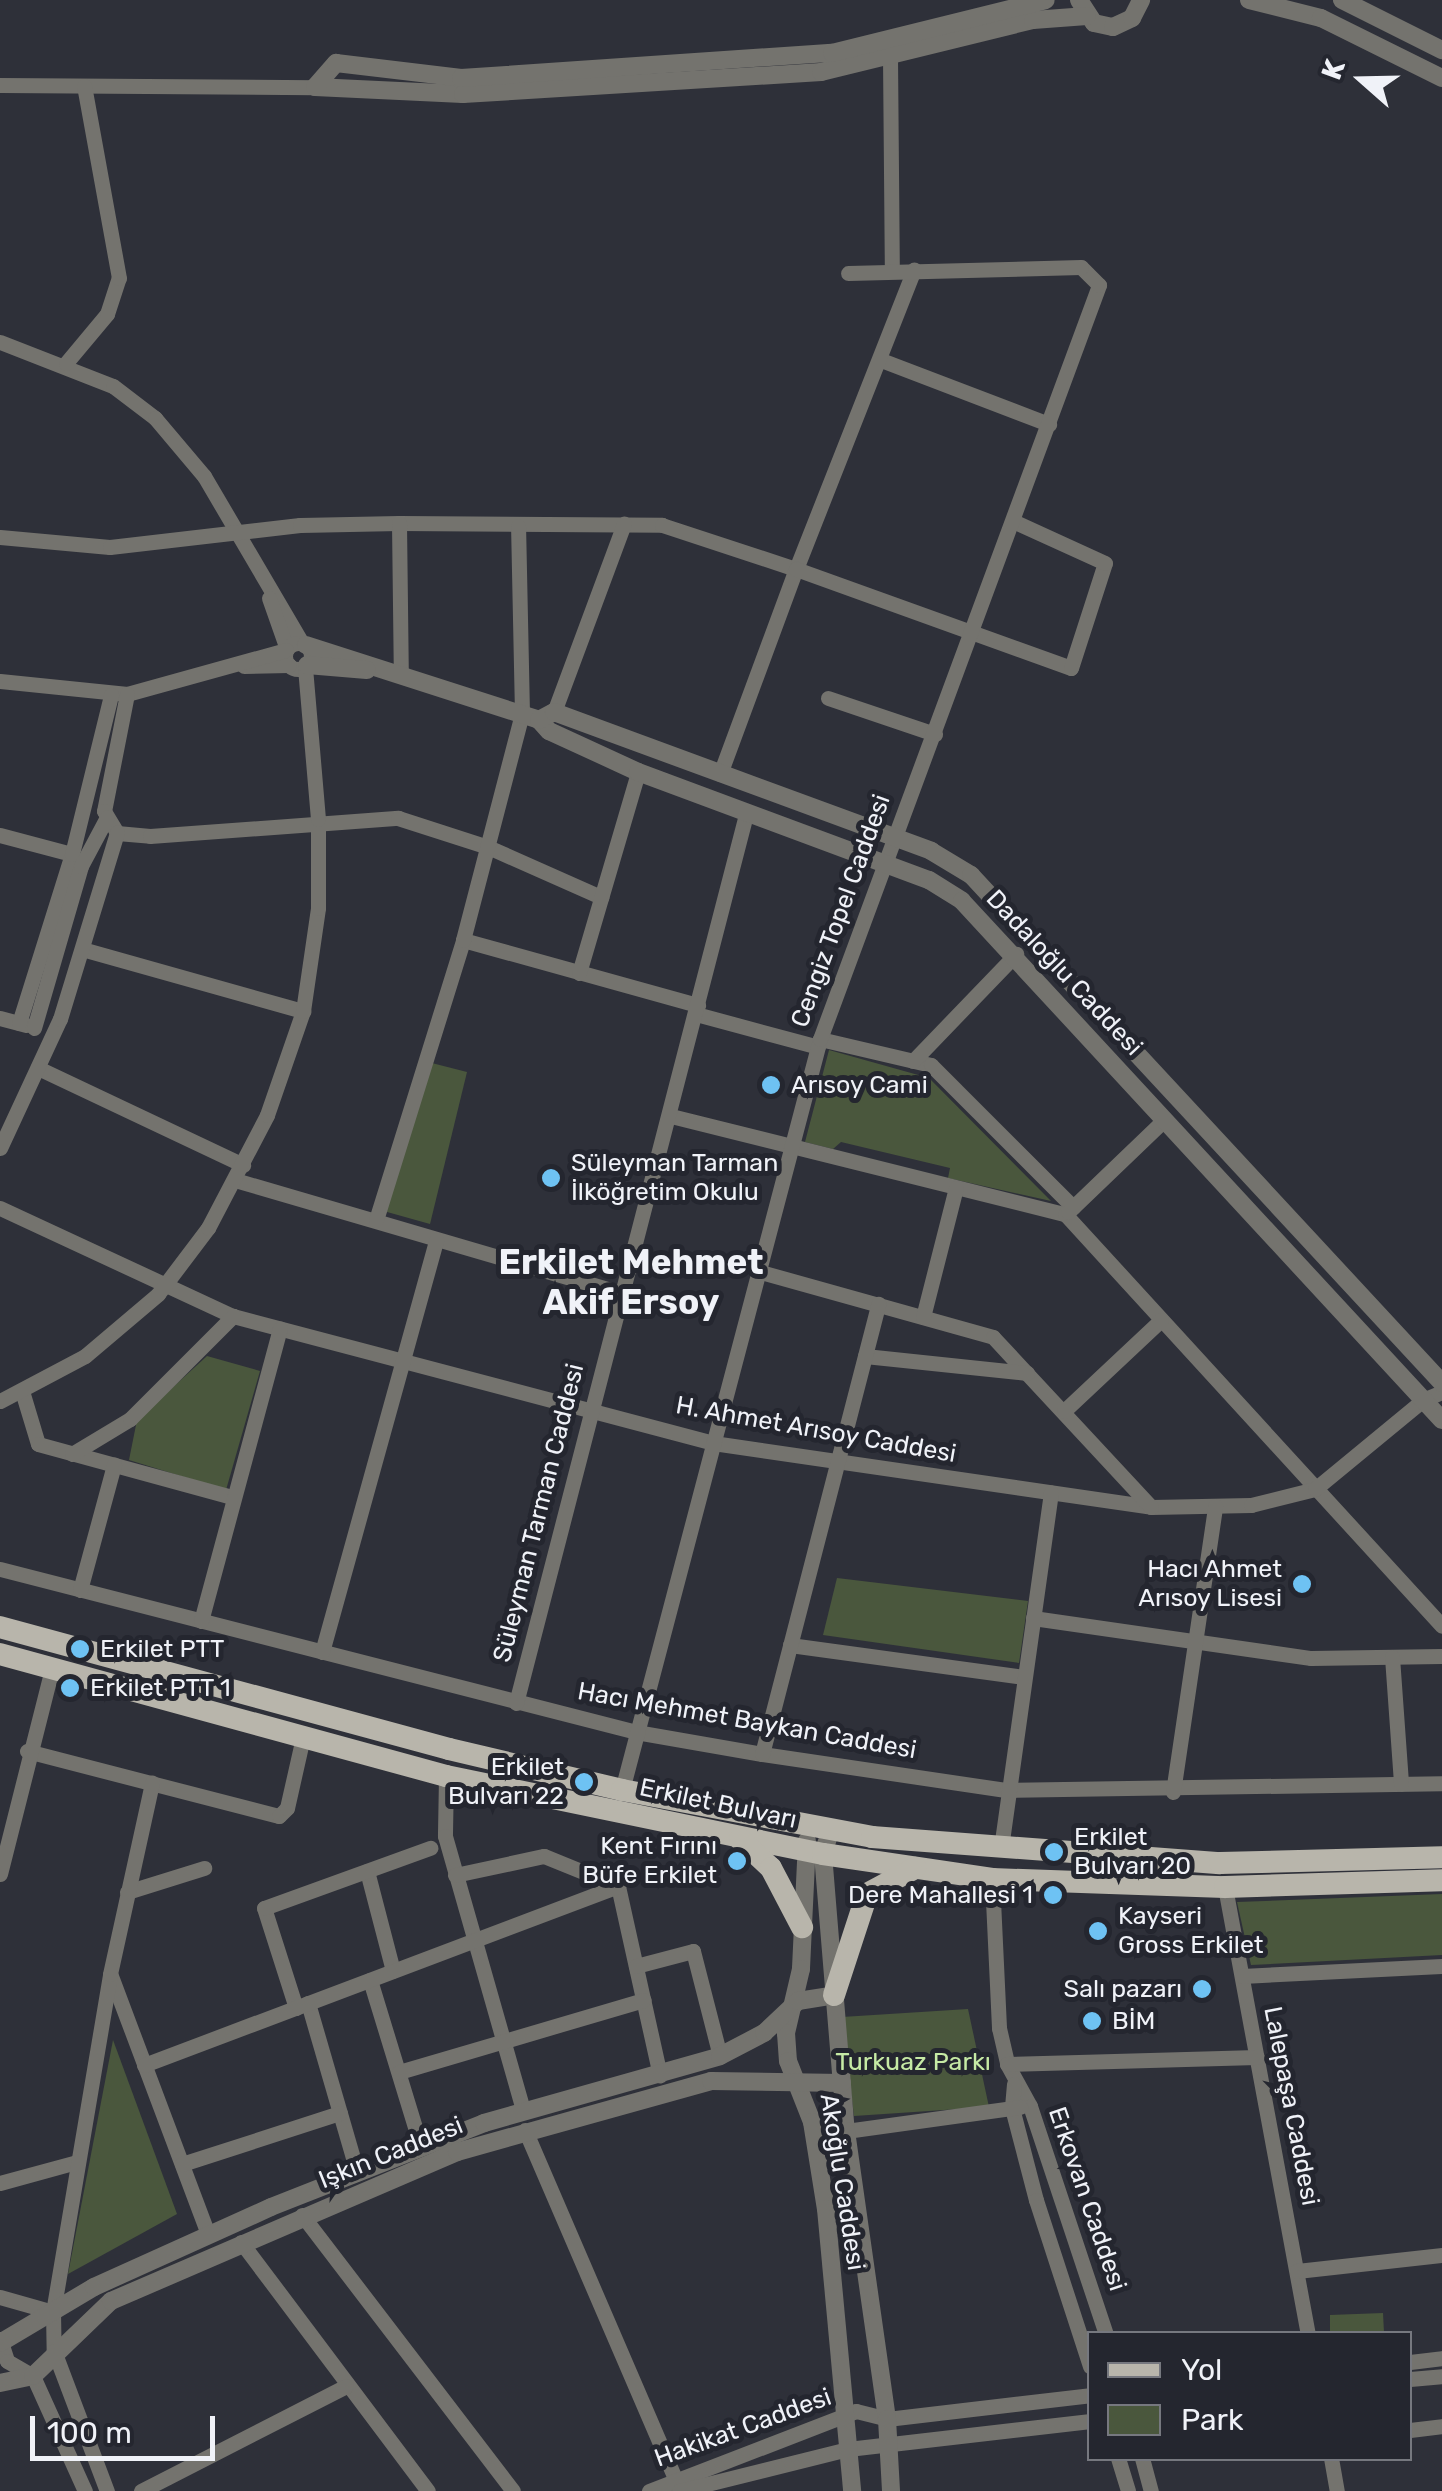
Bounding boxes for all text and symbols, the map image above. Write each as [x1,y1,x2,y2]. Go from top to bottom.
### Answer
north arrow [1312,30,1412,130]
text: K [1315,55,1352,84]
street label: Cengiz Topel Caddesi [785,790,897,1032]
street label: Dadaloğlu Caddesi [980,884,1148,1062]
place label: Arısoy Cami [791,1070,929,1100]
marker: Arısoy Cami [760,1074,782,1096]
place label: Süleyman Tarman İlköğretim Okulu [571,1149,779,1208]
marker: Süleyman Tarman İlköğretim Okulu [540,1167,562,1189]
district label: Erkilet Mehmet Akif Ersoy [499,1241,763,1323]
street label: Süleyman Tarman Caddesi [487,1360,591,1666]
street label: H. Ahmet Arısoy Caddesi [673,1390,959,1470]
place label: Hacı Ahmet Arısoy Lisesi [1138,1555,1282,1614]
marker: Hacı Ahmet Arısoy Lisesi [1291,1573,1313,1595]
place label: Erkilet PTT [100,1634,224,1664]
marker: Erkilet PTT [69,1638,91,1660]
place label: Erkilet PTT 1 [90,1673,231,1703]
street label: Hacı Mehmet Baykan Caddesi [575,1676,919,1766]
marker: Erkilet PTT 1 [59,1677,81,1699]
place label: Erkilet Bulvarı 22 [448,1753,564,1812]
marker: Erkilet Bulvarı 22 [573,1771,595,1793]
street label: Erkilet Bulvarı [637,1773,799,1835]
place label: Erkilet Bulvarı 20 [1074,1823,1191,1882]
place label: Kent Fırını Büfe Erkilet [582,1832,717,1891]
marker: Erkilet Bulvarı 20 [1043,1841,1065,1863]
marker: Kent Fırını Büfe Erkilet [726,1850,748,1872]
place label: Dere Mahallesi 1 [848,1880,1033,1910]
marker: Dere Mahallesi 1 [1042,1884,1064,1906]
place label: Kayseri Gross Erkilet [1118,1902,1264,1961]
marker: Kayseri Gross Erkilet [1087,1920,1109,1942]
place label: Salı pazarı [1064,1974,1182,2004]
marker: Salı pazarı [1191,1978,1213,2000]
street label: Lalepaşa Caddesi [1257,2004,1325,2208]
place label: BİM [1112,2006,1155,2036]
marker: BİM [1081,2010,1103,2032]
park label: Turkuaz Parkı [835,2047,991,2077]
street label: Akoğlu Caddesi [813,2091,871,2273]
street label: Erkovan Caddesi [1042,2103,1132,2295]
street label: Işkın Caddesi [315,2110,467,2196]
legend [1087,2331,1412,2461]
text: Yol [1181,2352,1222,2388]
street label: Hakikat Caddesi [651,2382,835,2474]
scale bar [35,2396,220,2458]
text: Park [1181,2402,1243,2438]
text: 100 m [47,2415,132,2451]

